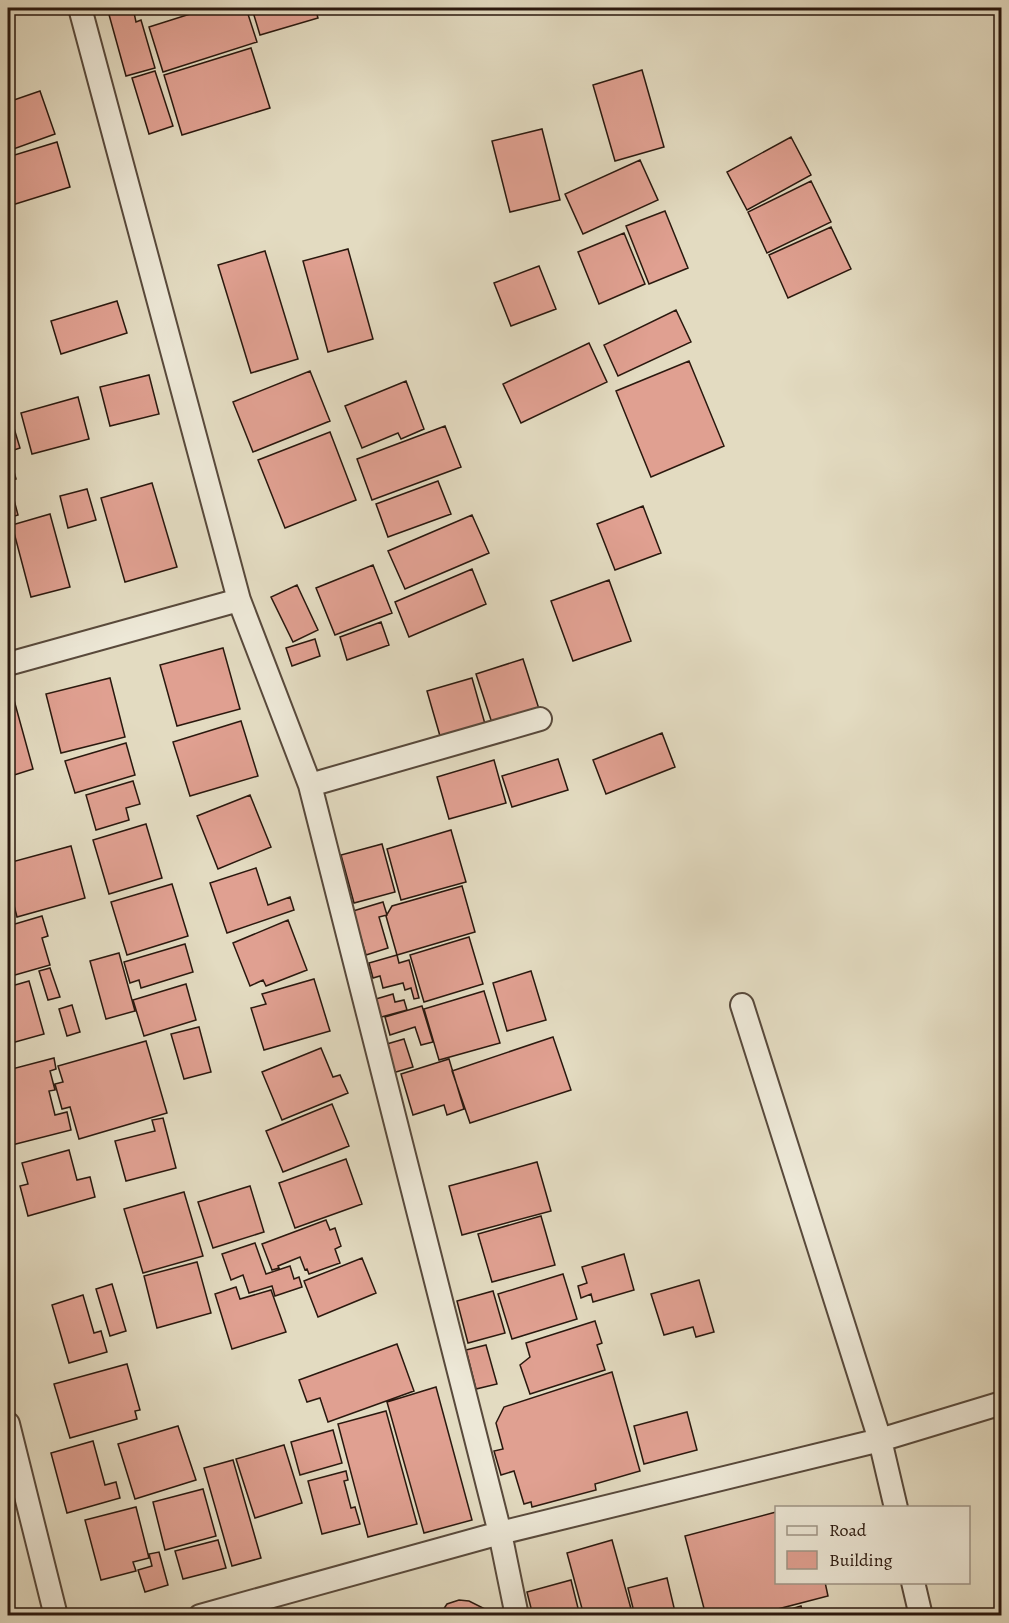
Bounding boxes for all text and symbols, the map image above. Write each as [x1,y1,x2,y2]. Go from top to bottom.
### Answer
legend [775,1506,970,1584]
text: Road [829,1518,867,1542]
text: Building [829,1548,893,1572]

